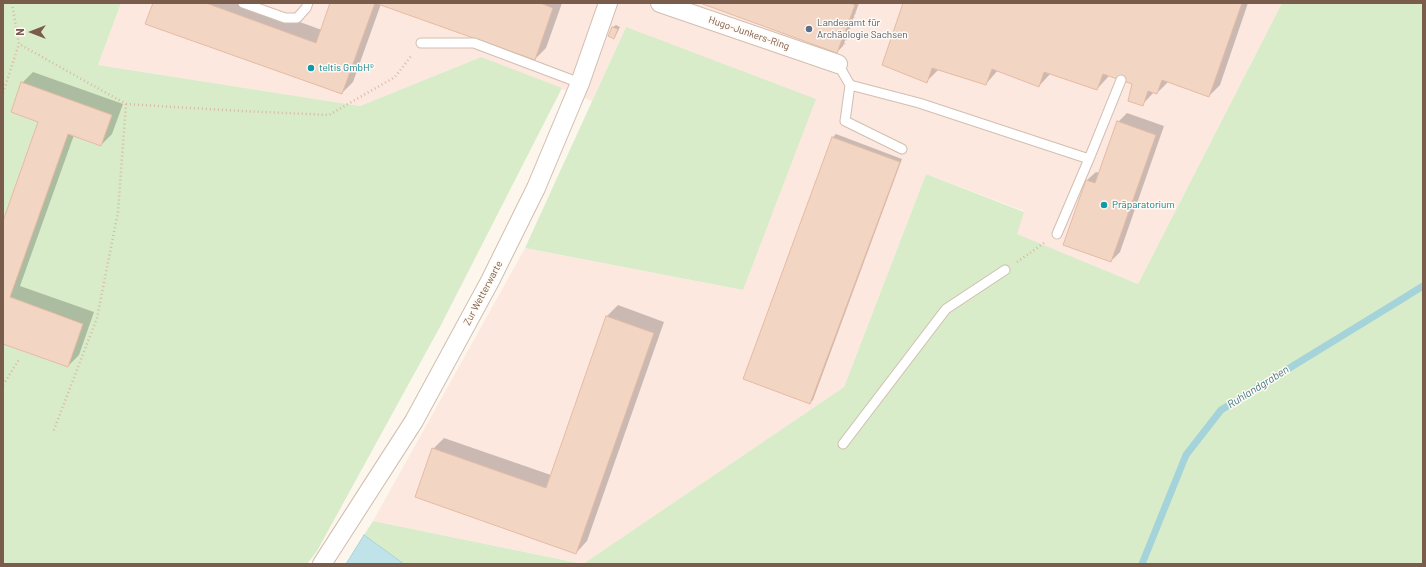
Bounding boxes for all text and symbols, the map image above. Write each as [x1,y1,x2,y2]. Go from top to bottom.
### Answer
north arrow [12,12,52,52]
street label: Hugo-Junkers-Ring [707,13,791,53]
place label: Landesamt für Archäologie Sachsen [817,17,908,40]
marker: Landesamt für Archäologie Sachsen [804,24,814,34]
text: N [13,28,26,36]
place label: teltis GmbH® [319,62,374,74]
marker: teltis GmbH® [306,63,316,73]
place label: Präparatorium [1112,199,1175,211]
marker: Präparatorium [1099,200,1109,210]
street label: Zur Wetterwarte [461,259,505,327]
water label: Ruhlandgraben [1225,363,1291,411]

